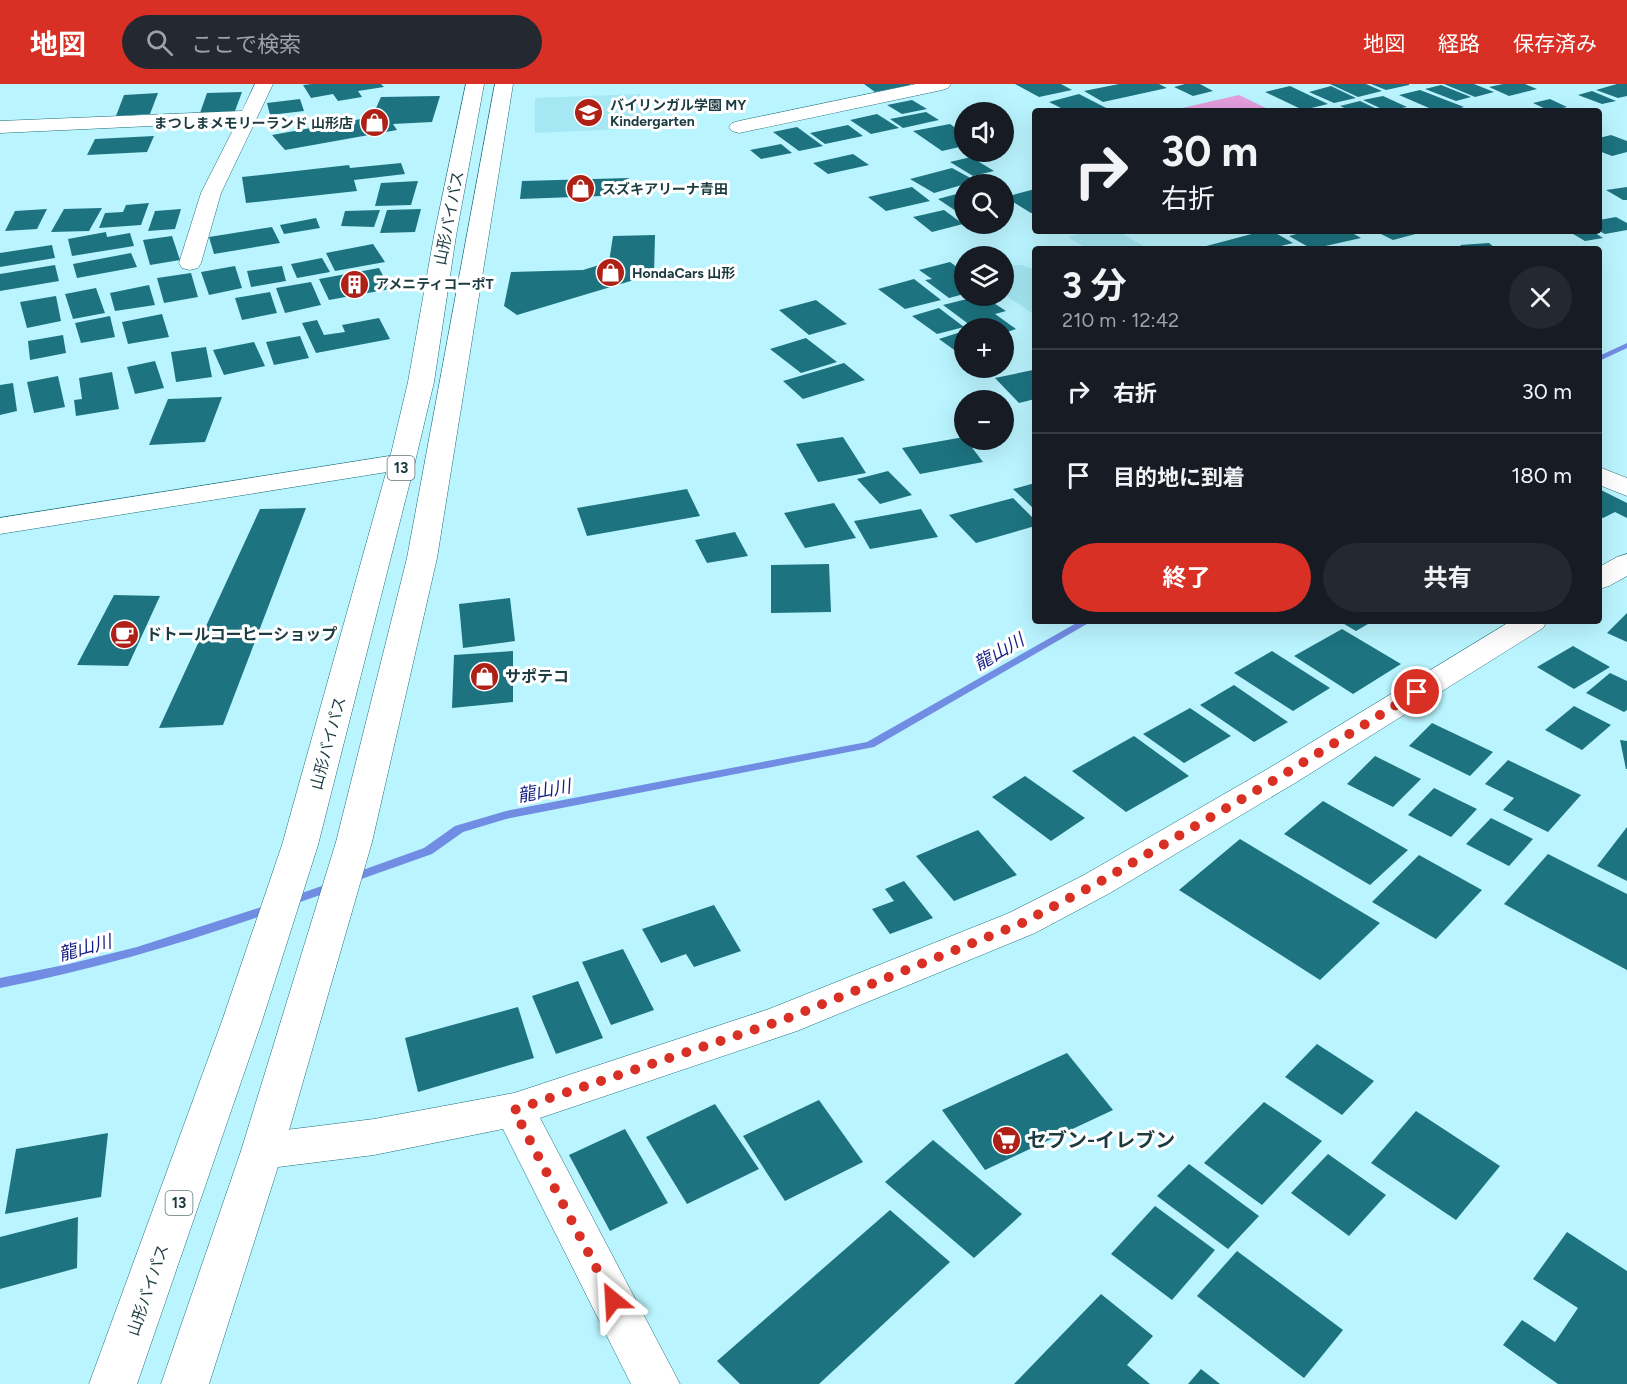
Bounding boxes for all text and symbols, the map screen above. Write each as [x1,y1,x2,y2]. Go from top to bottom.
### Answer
search box [122,15,542,69]
icon: search [143,26,176,59]
text: 地図 [30,27,86,61]
text: ここで検索 [191,31,301,58]
text: 地図 [1363,31,1405,56]
text: 経路 [1438,31,1480,56]
text: 保存済み [1513,31,1597,56]
school or university icon: バイリンガル学園 MY Kindergarten [573,97,605,129]
place label: バイリンガル学園 MY Kindergarten [610,97,746,130]
map controls [954,102,1014,450]
button: sound [954,102,1014,162]
shop icon: まつしまメモリーランド 山形店 [358,107,390,139]
place label: まつしまメモリーランド 山形店 [154,115,353,132]
text: 30 m [1161,126,1258,177]
icon: right [1062,132,1140,210]
street label: 山形バイパス [431,169,467,267]
shop icon: スズキアリーナ青田 [565,173,597,205]
button: search [954,174,1014,234]
place label: スズキアリーナ青田 [602,181,728,198]
text: 右折 [1161,182,1215,215]
button: layers [954,246,1014,306]
shop icon: HondaCars 山形 [595,257,627,289]
text: 3 分 [1062,264,1127,307]
place label: HondaCars 山形 [632,265,735,282]
button: close [1509,266,1572,329]
building icon: アメニティコーポT [338,268,370,300]
place label: アメニティコーポT [375,276,494,293]
text: 210 m · 12:42 [1062,308,1179,332]
button: + [954,318,1014,378]
icon: right [1062,375,1095,408]
text: 30 m [1522,378,1572,405]
text: 右折 [1113,380,1157,407]
button: − [954,390,1014,450]
road number: 13 [388,456,414,480]
icon: arrive [1062,459,1095,492]
text: 180 m [1511,462,1572,489]
text: 目的地に到着 [1113,464,1245,491]
button: 終了 [1062,543,1311,612]
button: 共有 [1323,543,1572,612]
cafe icon: ドトールコーヒーショップ [109,618,141,650]
place label: ドトールコーヒーショップ [146,625,337,644]
water label: 龍山川 [970,628,1030,675]
shop icon: サポテコ [468,660,500,692]
pin [1391,666,1442,717]
place label: サポテコ [505,667,569,686]
icon: arrive [1400,675,1433,708]
street label: 山形バイパス [306,694,350,792]
water label: 龍山川 [515,775,575,807]
water label: 龍山川 [56,930,116,966]
supermarket icon: セブン-イレブン [990,1124,1022,1156]
place label: セブン-イレブン [1027,1128,1175,1152]
road number: 13 [166,1191,192,1215]
street label: 山形バイパス [123,1242,173,1338]
position arrow [581,1268,645,1332]

